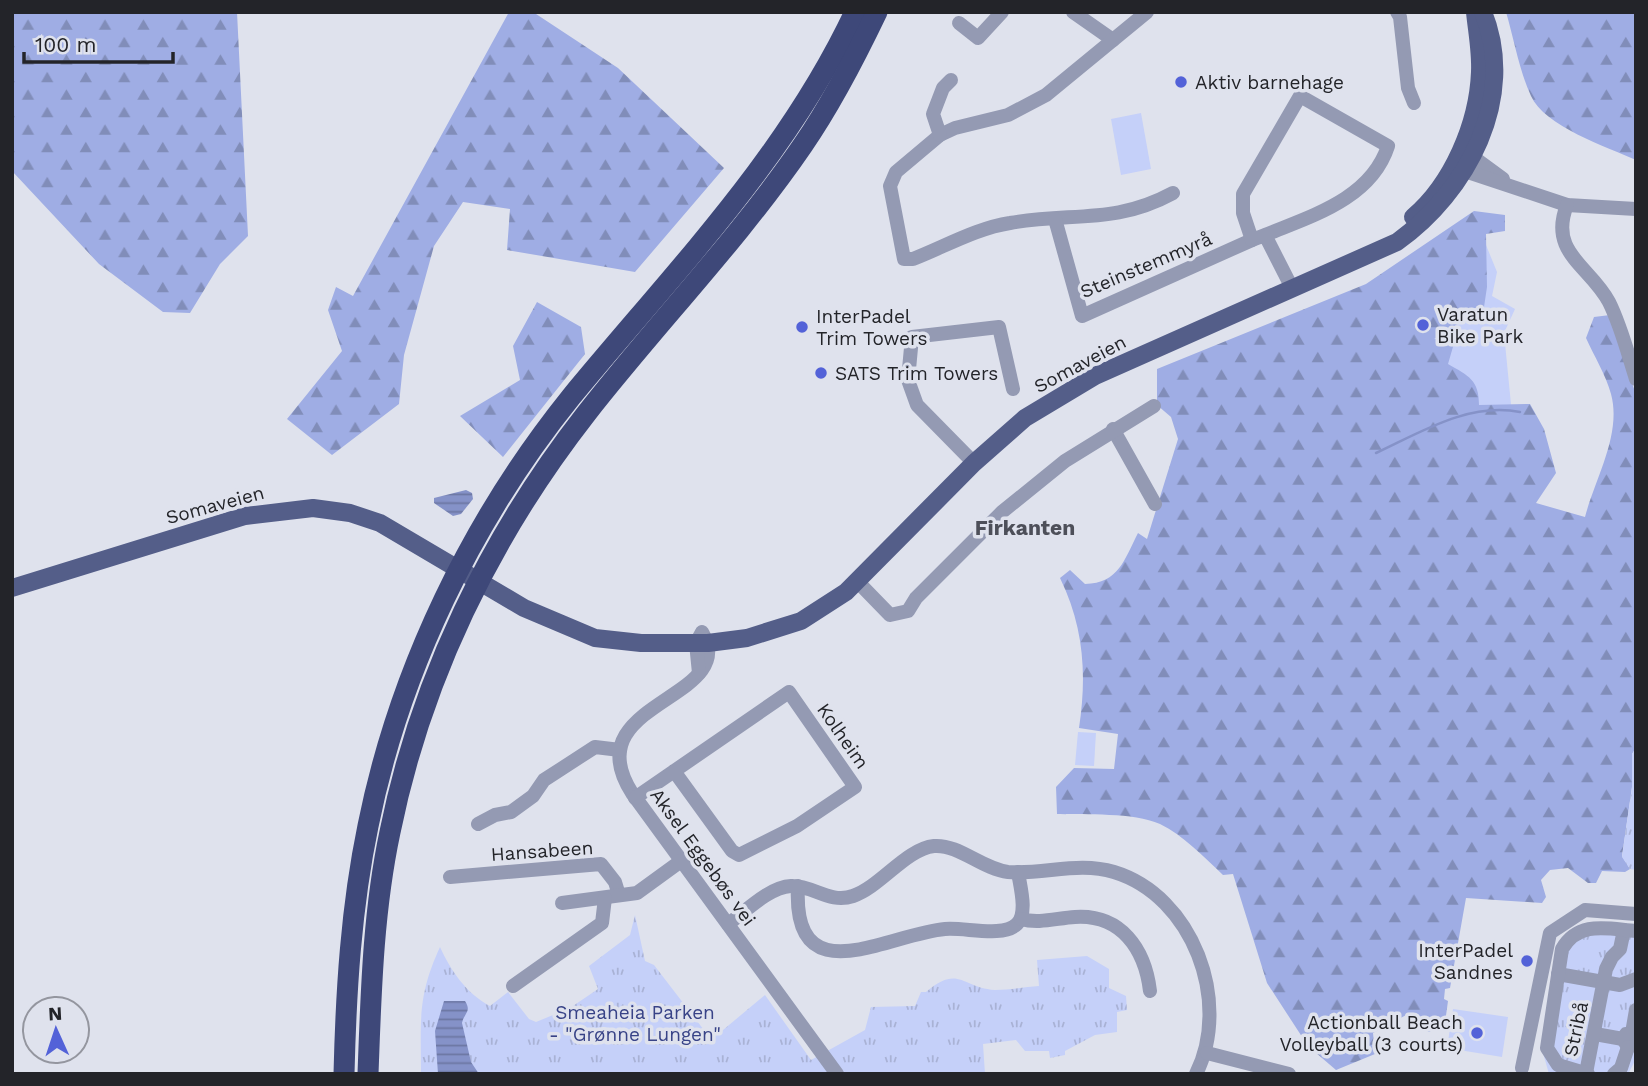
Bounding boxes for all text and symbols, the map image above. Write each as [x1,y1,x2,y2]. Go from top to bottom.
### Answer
scale bar [24,21,173,65]
text: 100 m [35,32,97,57]
place label: Aktiv barnehage [1195,71,1344,94]
marker: Aktiv barnehage [1173,74,1189,90]
street label: Steinstemmyrå [1077,227,1216,303]
place label: Varatun Bike Park [1437,303,1523,348]
place label: InterPadel Trim Towers [816,305,927,350]
marker: Varatun Bike Park [1415,317,1431,333]
marker: InterPadel Trim Towers [794,319,810,335]
street label: Somaveien [1030,330,1130,398]
place label: SATS Trim Towers [835,362,998,385]
marker: SATS Trim Towers [813,365,829,381]
street label: Somaveien [163,481,267,529]
district label: Firkanten [975,515,1075,540]
street label: Kolheim [812,699,874,773]
street label: Aksel Eggebøs vei [645,784,761,930]
street label: Hansabeen [490,836,594,866]
place label: InterPadel Sandnes [1418,939,1513,984]
marker: InterPadel Sandnes [1519,953,1535,969]
north arrow [21,995,91,1065]
street label: Stribå [1559,999,1593,1059]
park label: Smeaheia Parken - "Grønne Lungen" [549,1001,721,1046]
text: N [47,1002,63,1025]
place label: Actionball Beach Volleyball (3 courts) [1280,1011,1463,1056]
marker: Actionball Beach Volleyball (3 courts) [1469,1025,1485,1041]

